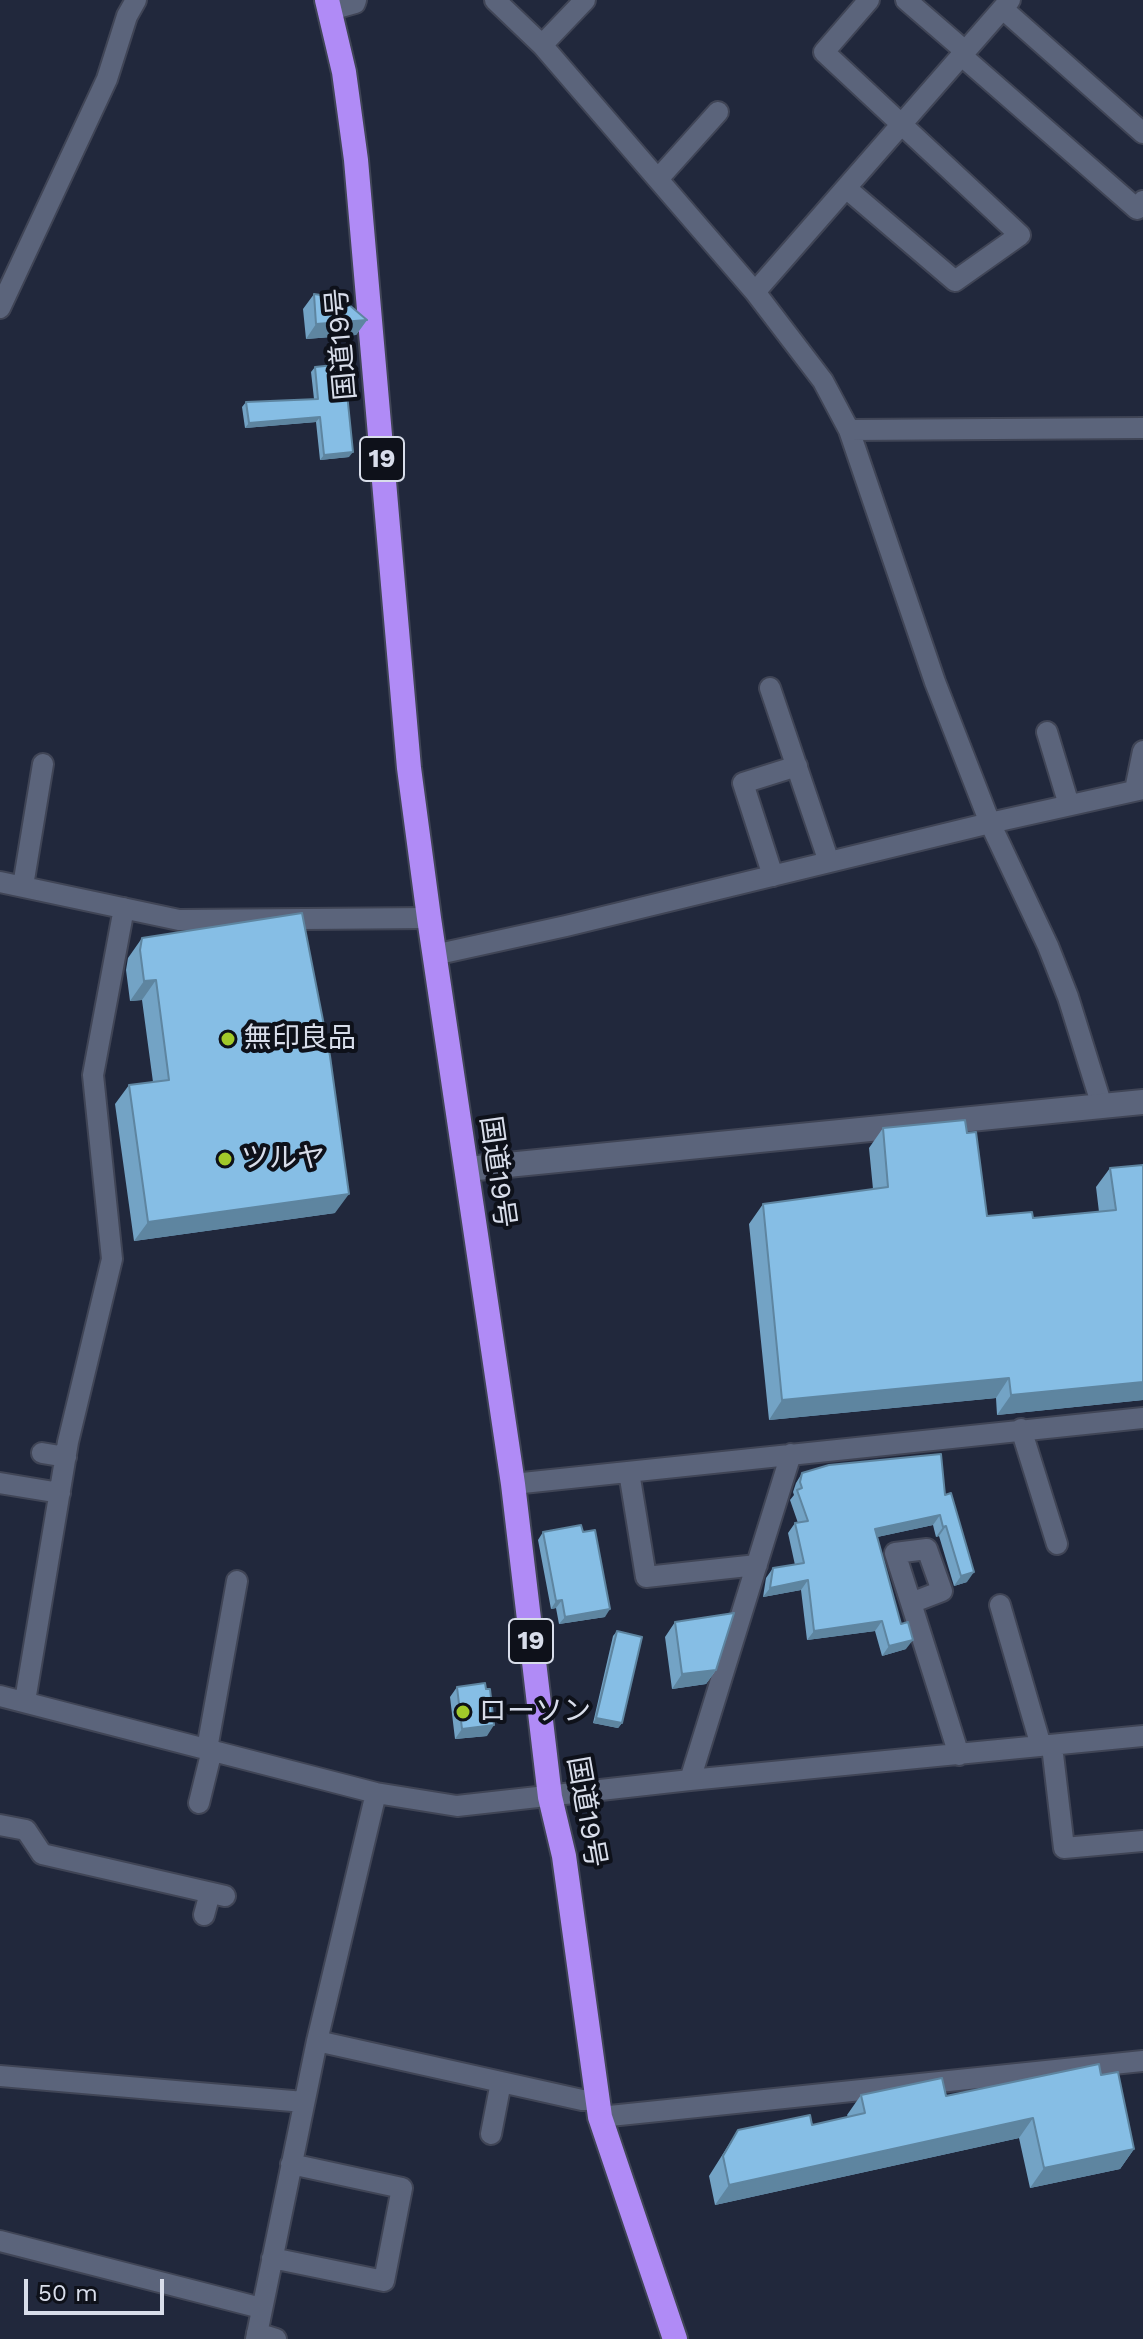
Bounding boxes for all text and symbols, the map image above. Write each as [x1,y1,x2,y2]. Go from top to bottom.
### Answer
street label: 国道19号 [320,287,364,401]
road number: 19 [360,437,404,481]
place label: 無印良品 [244,1022,356,1056]
marker: 無印良品 [219,1030,237,1048]
street label: 国道19号 [473,1114,521,1230]
place label: ツルヤ [241,1142,325,1176]
marker: ツルヤ [216,1150,234,1168]
road number: 19 [509,1619,553,1663]
place label: ローソン [479,1695,591,1729]
marker: ローソン [454,1703,472,1721]
street label: 国道19号 [560,1754,612,1870]
scale bar [28,2263,168,2313]
text: 50 m [38,2279,98,2307]

